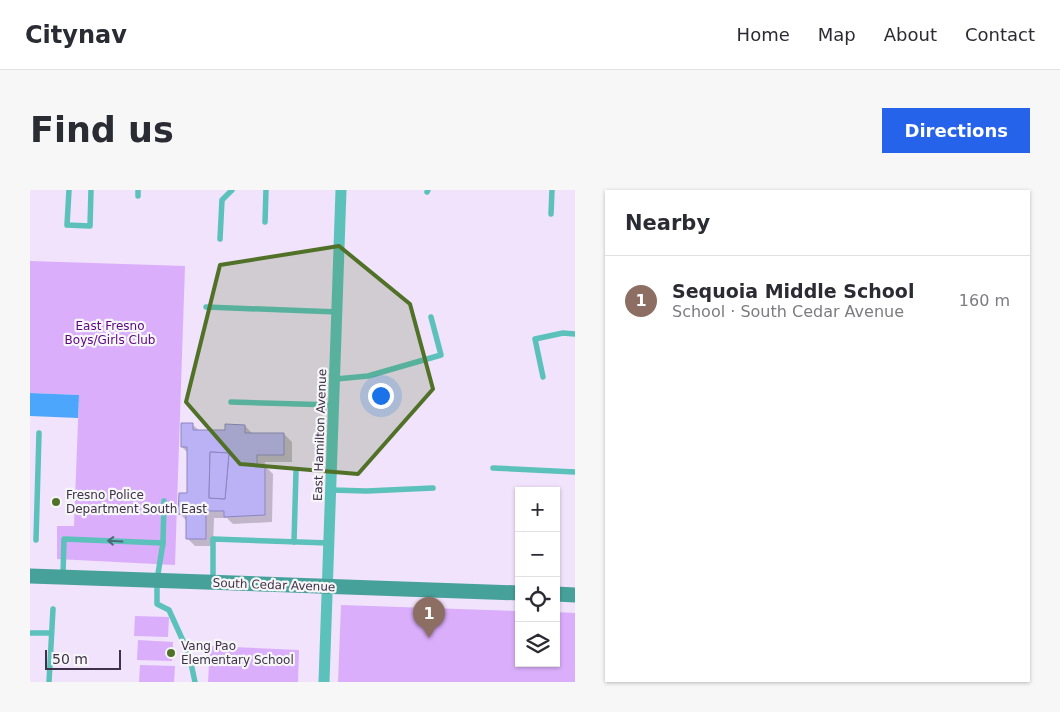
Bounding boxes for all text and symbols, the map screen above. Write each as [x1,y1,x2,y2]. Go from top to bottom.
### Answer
text: Citynav [25,21,127,49]
text: Home [737,24,790,45]
text: Map [818,24,856,45]
text: About [884,24,937,45]
text: Contact [965,24,1035,45]
button: Directions [882,108,1030,153]
text: Find us [30,110,174,150]
text: Nearby [625,211,710,235]
text: Sequoia Middle School [672,280,914,302]
text: 1 [635,291,647,310]
text: 160 m [959,291,1010,310]
text: School · South Cedar Avenue [672,302,904,321]
park label: East Fresno Boys/Girls Club [65,319,155,347]
street label: East Hamilton Avenue [311,369,329,501]
your location [368,383,394,409]
map controls [515,487,560,667]
button: + [515,487,560,532]
place label: Fresno Police Department South East [66,488,207,516]
marker: Fresno Police Department South East [50,496,62,508]
button: − [515,532,560,577]
one-way arrow [107,536,123,545]
street label: South Cedar Avenue [212,576,336,594]
button: locate [515,577,560,622]
pin: 1 [413,597,445,638]
button: layers [515,622,560,667]
place label: Vang Pao Elementary School [181,639,294,667]
scale bar [45,647,121,670]
marker: Vang Pao Elementary School [165,647,177,659]
text: 50 m [52,651,88,667]

